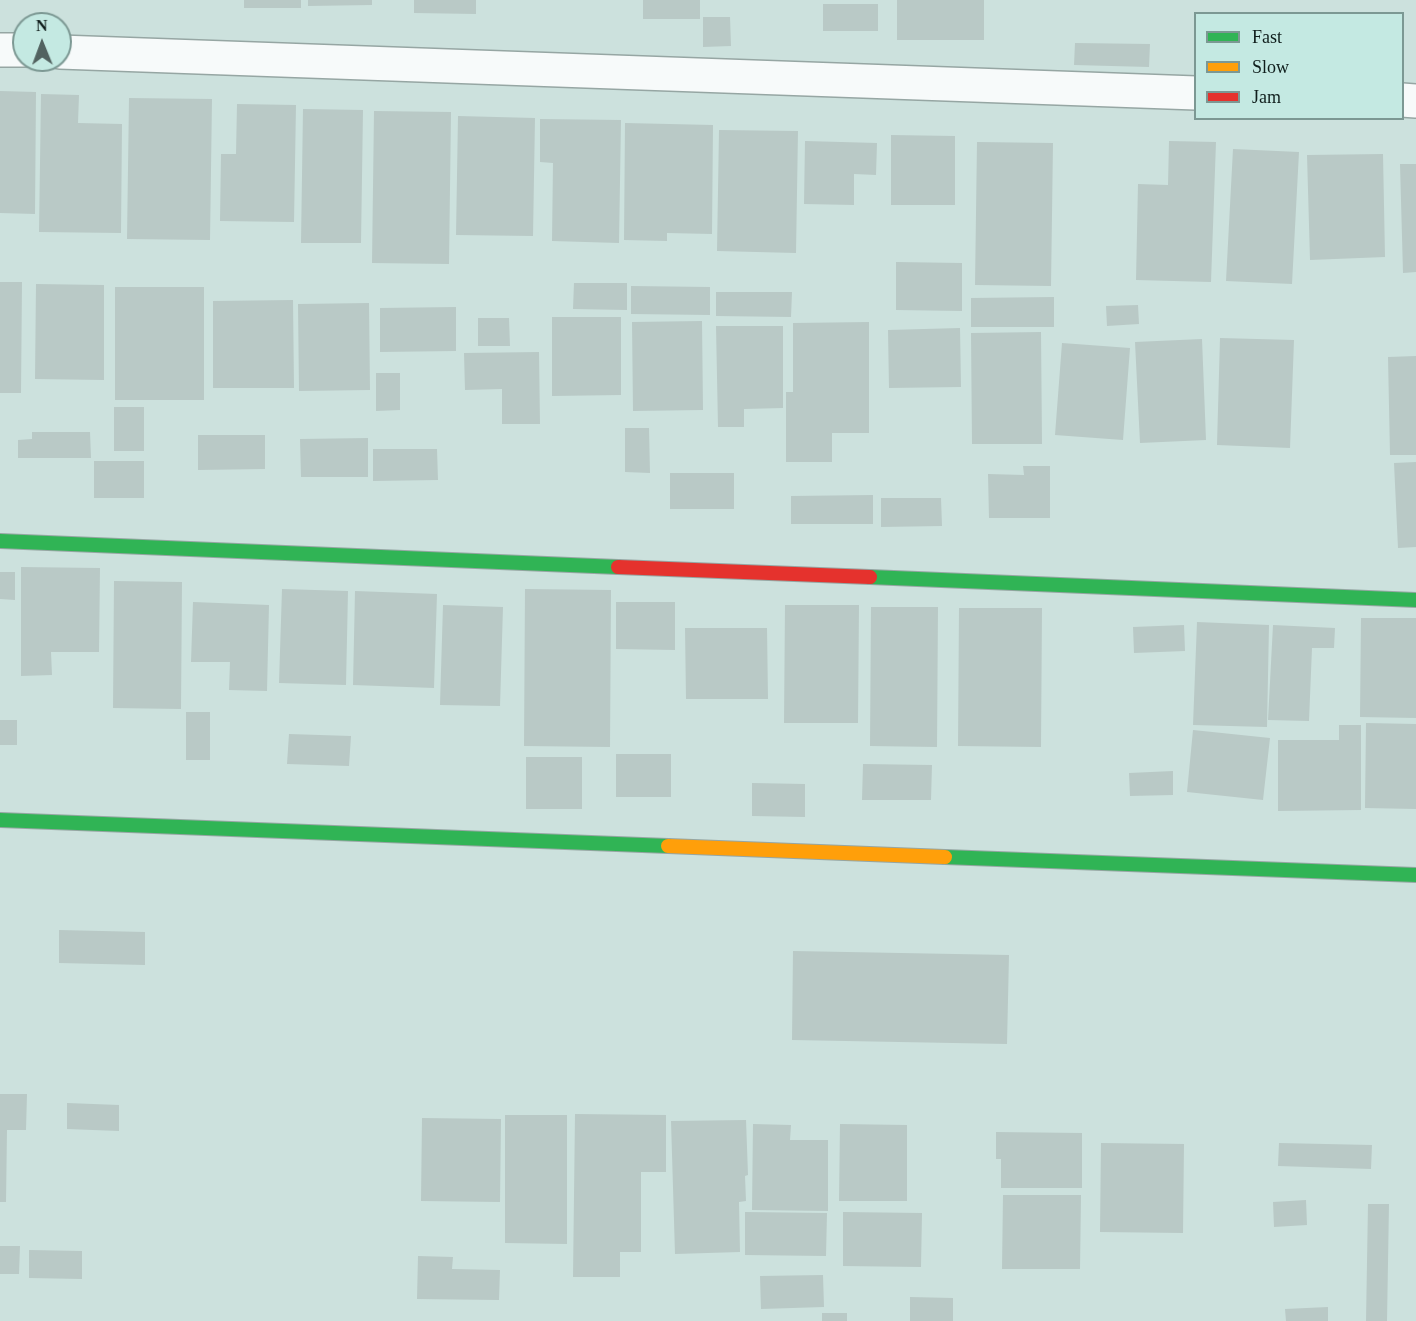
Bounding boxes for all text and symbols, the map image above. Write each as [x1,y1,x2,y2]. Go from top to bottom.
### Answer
north arrow [12,12,72,72]
legend [1194,12,1404,120]
text: N [36,17,48,34]
text: Fast [1252,27,1282,47]
text: Slow [1252,57,1289,77]
text: Jam [1252,87,1281,107]

